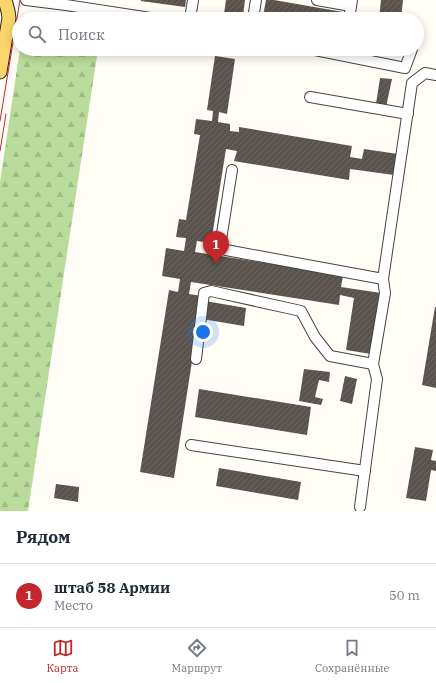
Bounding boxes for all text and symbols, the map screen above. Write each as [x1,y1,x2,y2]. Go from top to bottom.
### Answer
search box [12,12,424,56]
icon: search [26,23,48,45]
text: Поиск [58,25,105,44]
pin: 1 [203,231,229,264]
your location [193,322,213,342]
text: Рядом [16,526,71,548]
text: штаб 58 Армии [54,578,170,597]
text: 1 [25,587,33,604]
text: 50 m [389,587,420,604]
text: Место [54,597,93,614]
tab: Карта [47,637,78,675]
tab: Маршрут [172,637,222,675]
tab: Сохранённые [315,637,389,675]

